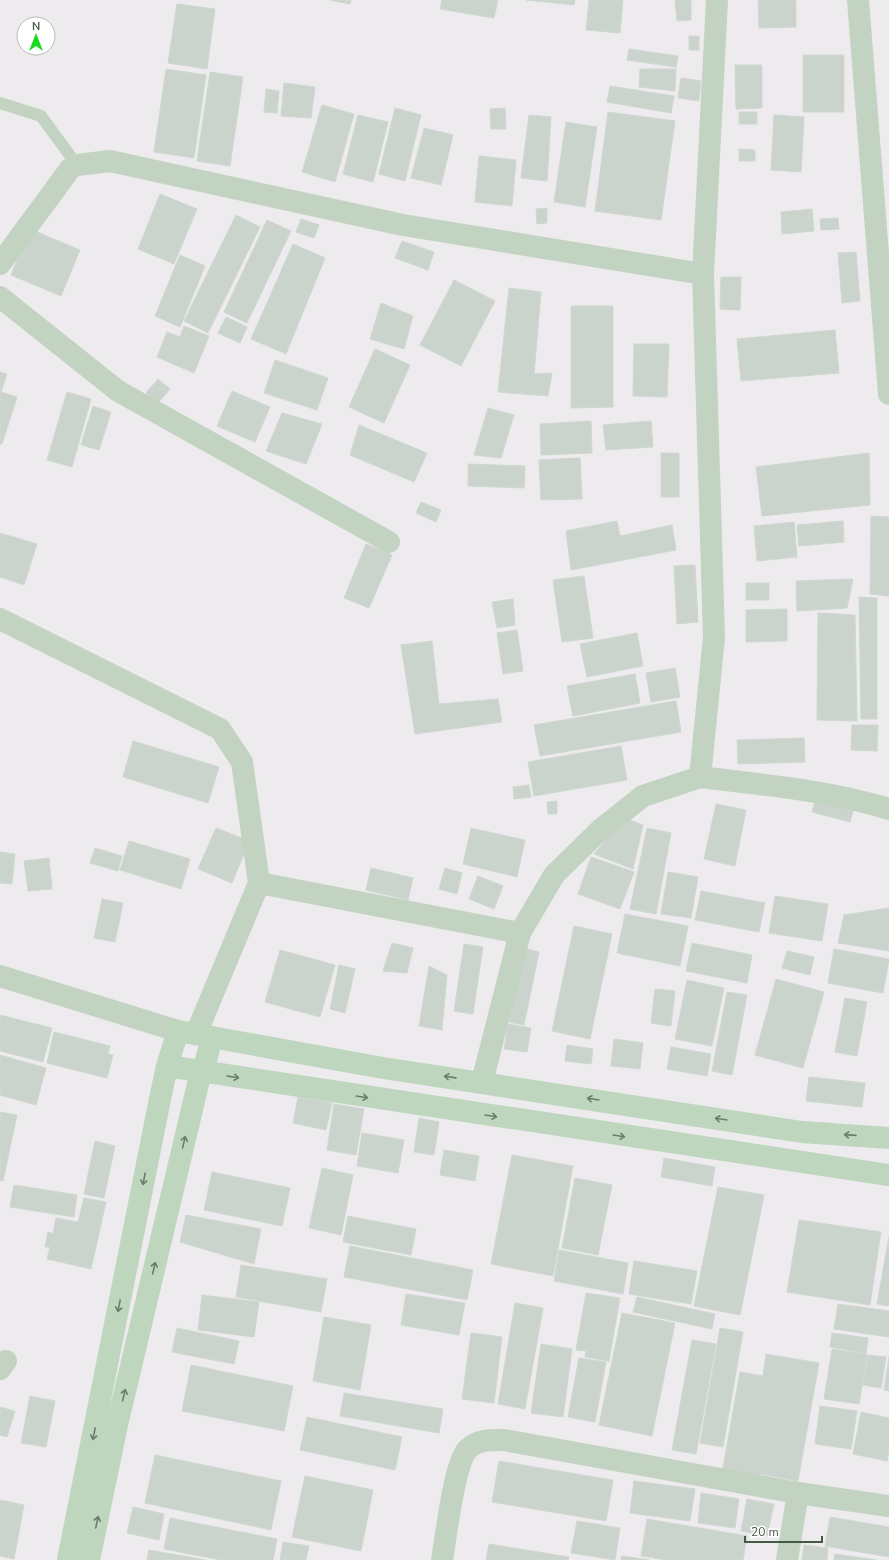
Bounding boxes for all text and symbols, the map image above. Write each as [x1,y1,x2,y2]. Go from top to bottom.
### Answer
north arrow [16,16,56,56]
text: N [32,19,40,34]
one-way arrow [227,1073,240,1081]
one-way arrow [444,1073,457,1081]
one-way arrow [355,1093,368,1101]
one-way arrow [587,1095,600,1103]
one-way arrow [484,1112,497,1120]
one-way arrow [715,1115,728,1123]
one-way arrow [612,1132,625,1140]
one-way arrow [844,1132,857,1139]
one-way arrow [181,1135,189,1148]
one-way arrow [140,1172,148,1185]
one-way arrow [151,1262,159,1275]
one-way arrow [115,1299,123,1312]
one-way arrow [121,1389,129,1402]
one-way arrow [90,1427,98,1440]
one-way arrow [94,1516,102,1529]
scale bar [745,1518,822,1544]
text: 20 m [751,1524,779,1540]

